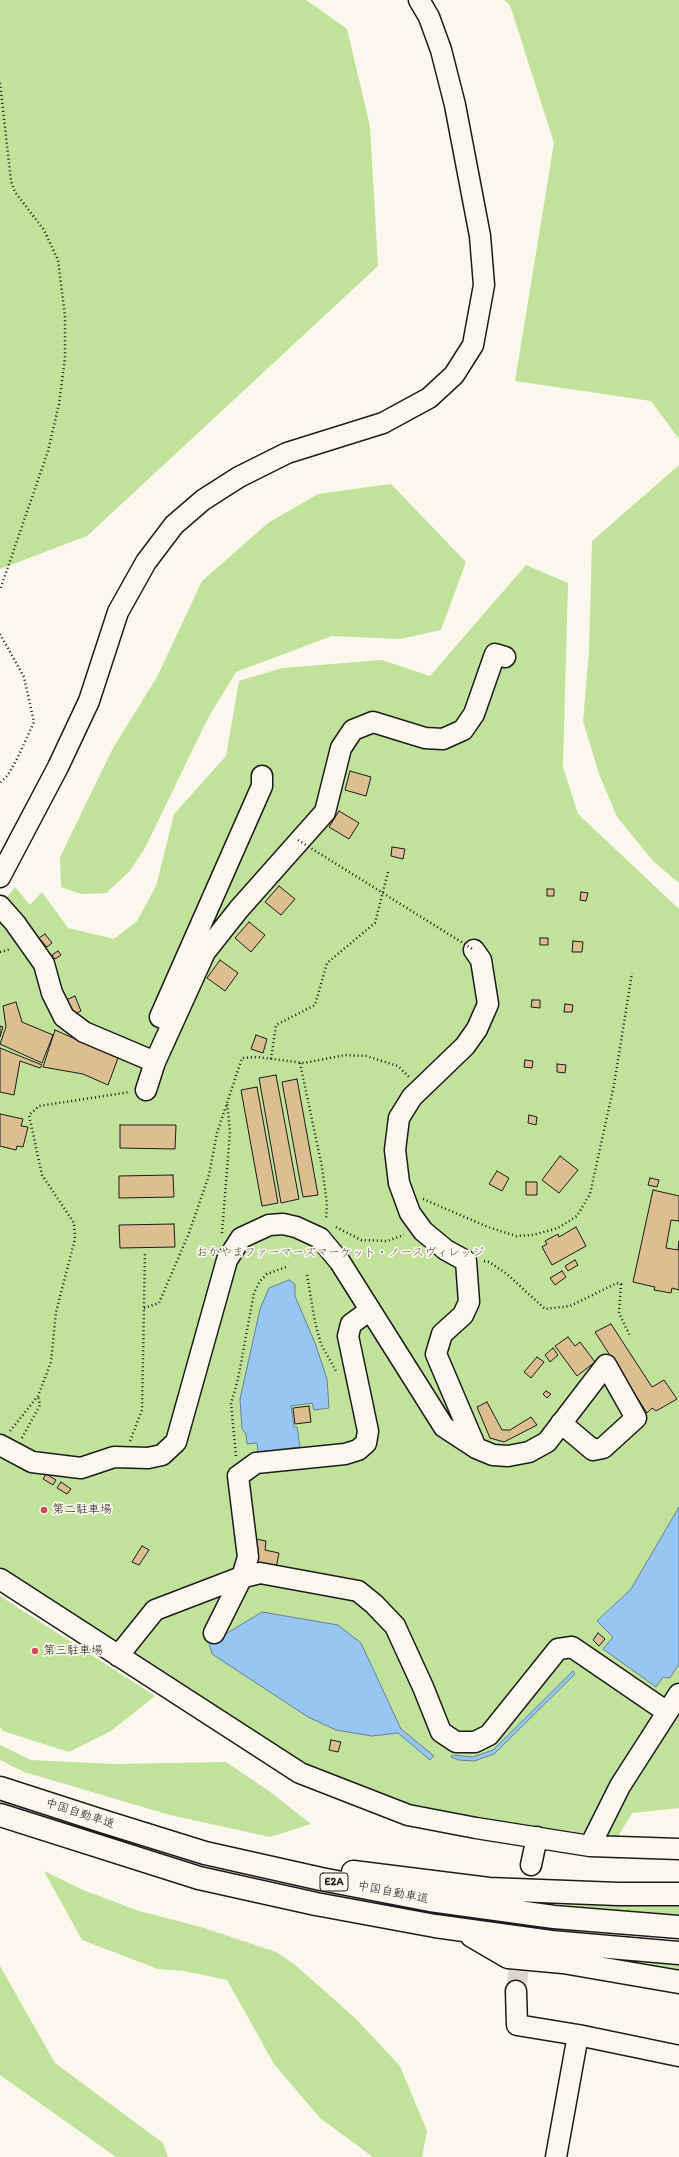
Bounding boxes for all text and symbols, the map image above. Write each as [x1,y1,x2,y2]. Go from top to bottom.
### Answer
park label: おかやまファーマーズマーケット・ノースヴィレッジ [196,1246,484,1260]
place label: 第二駐車場 [52,1503,112,1517]
marker: 第二駐車場 [39,1505,49,1515]
place label: 第三駐車場 [43,1644,103,1658]
marker: 第三駐車場 [30,1646,40,1656]
street label: 中国自動車道 [44,1796,116,1832]
road number: E2A [320,1873,348,1891]
street label: 中国自動車道 [356,1879,430,1907]

